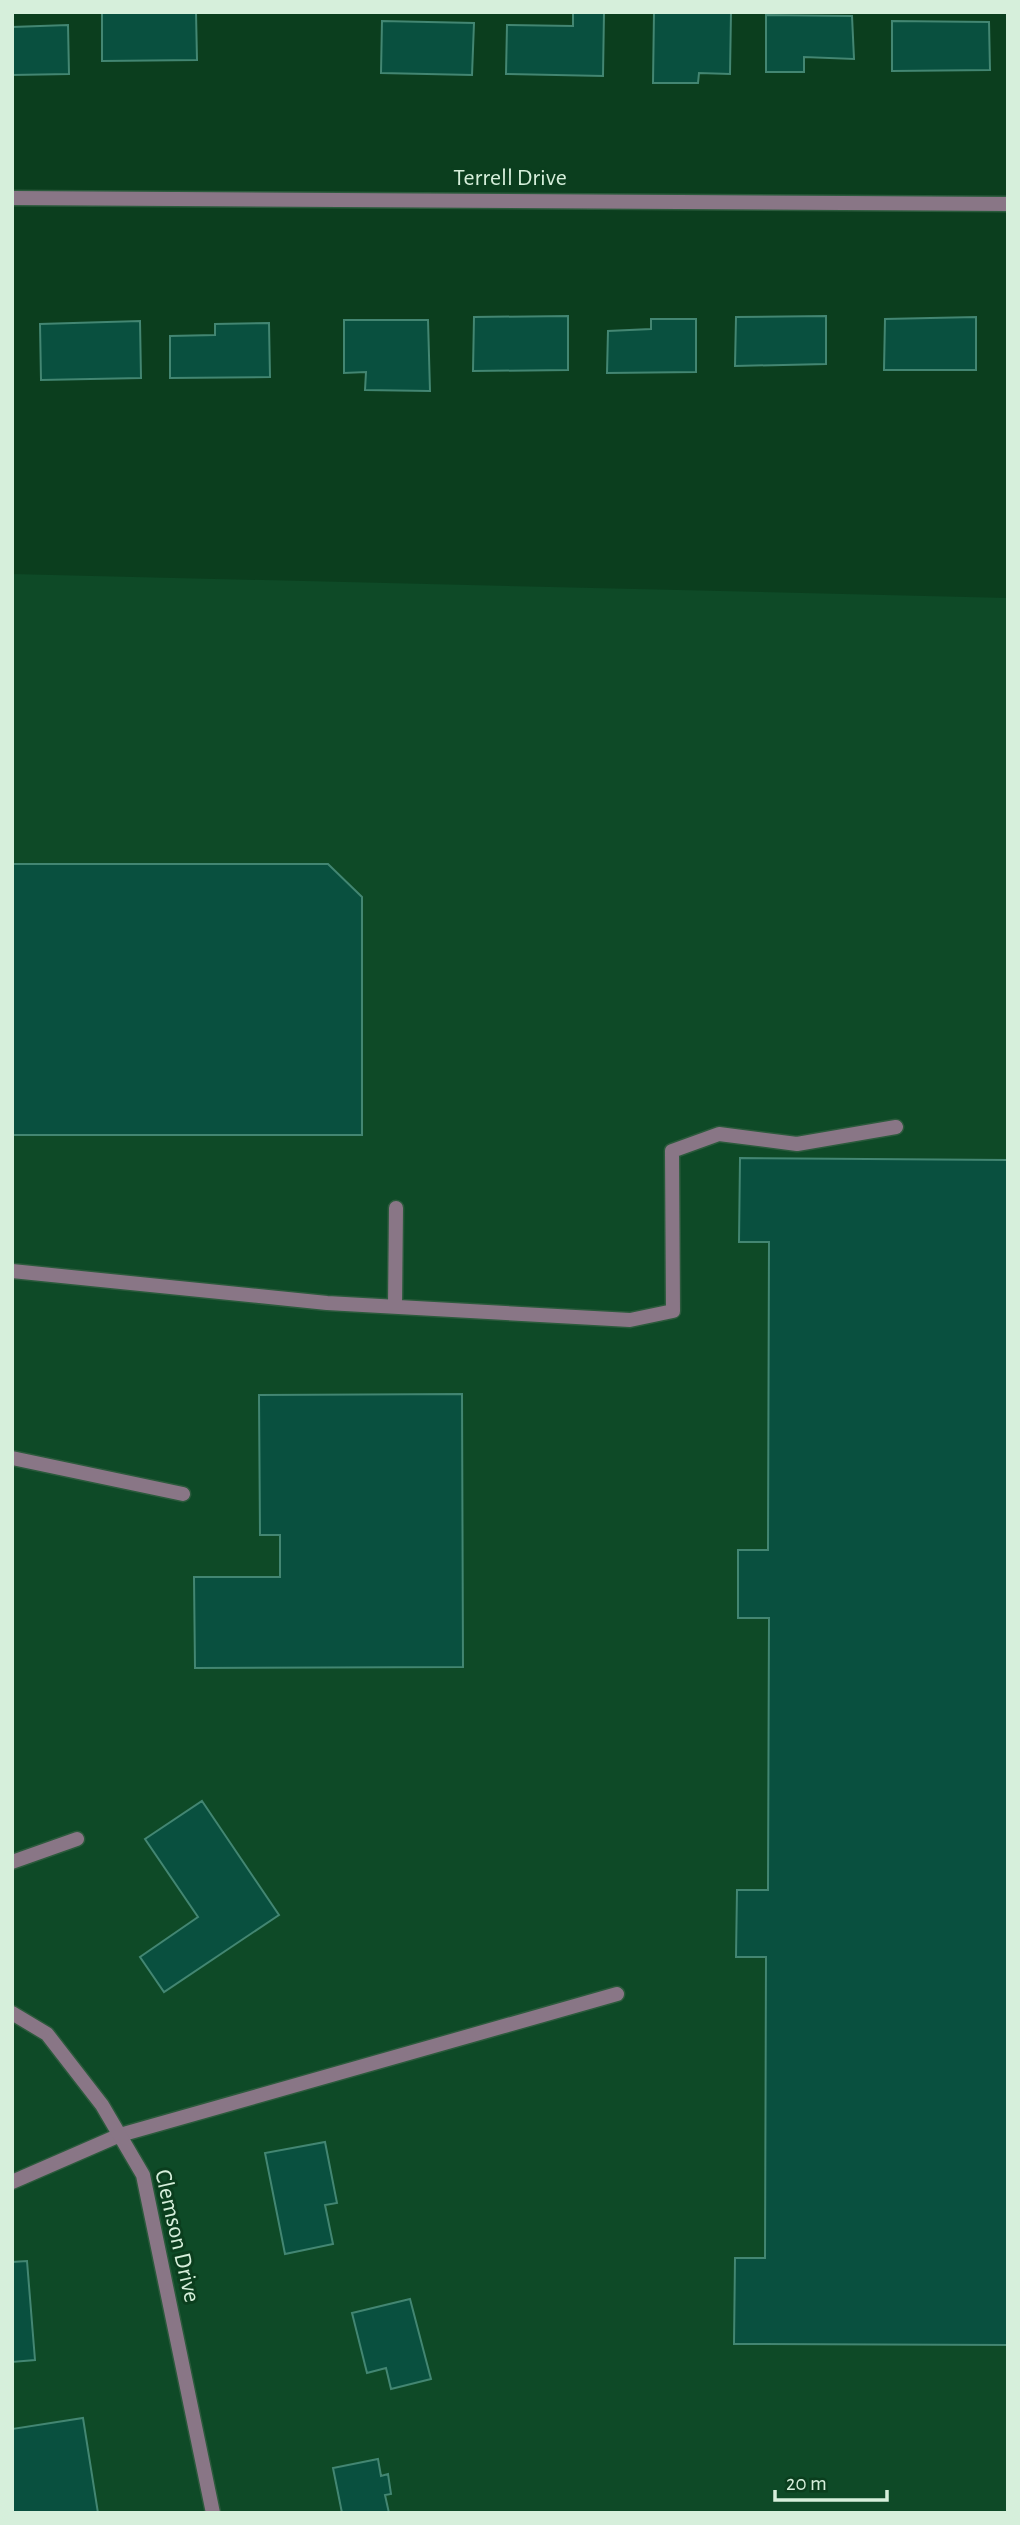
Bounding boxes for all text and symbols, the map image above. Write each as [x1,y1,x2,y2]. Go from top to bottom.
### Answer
street label: Terrell Drive [453,166,567,190]
street label: Clemson Drive [150,2167,204,2305]
scale bar [775,2458,887,2502]
text: 20 m [786,2473,827,2494]

